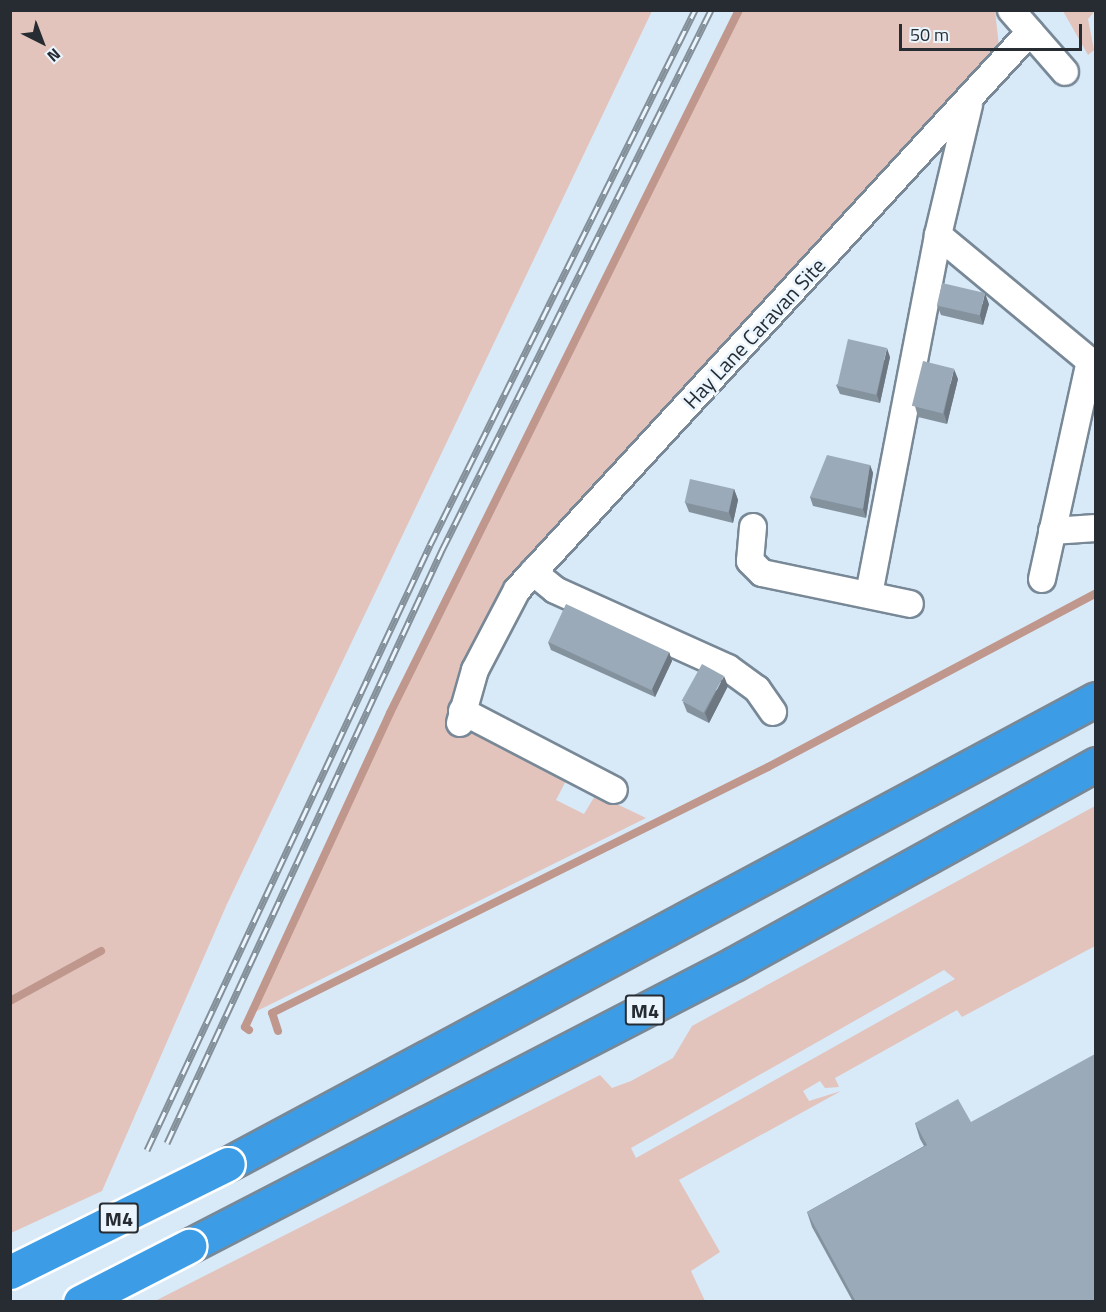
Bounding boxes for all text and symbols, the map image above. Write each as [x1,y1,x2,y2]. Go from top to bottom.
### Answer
north arrow [12,12,72,72]
scale bar [902,12,1085,50]
text: 50 m [910,21,949,48]
text: N [42,43,66,68]
street label: Hay Lane Caravan Site [678,253,830,413]
road number: M4 [624,993,666,1027]
road number: M4 [98,1201,140,1235]

